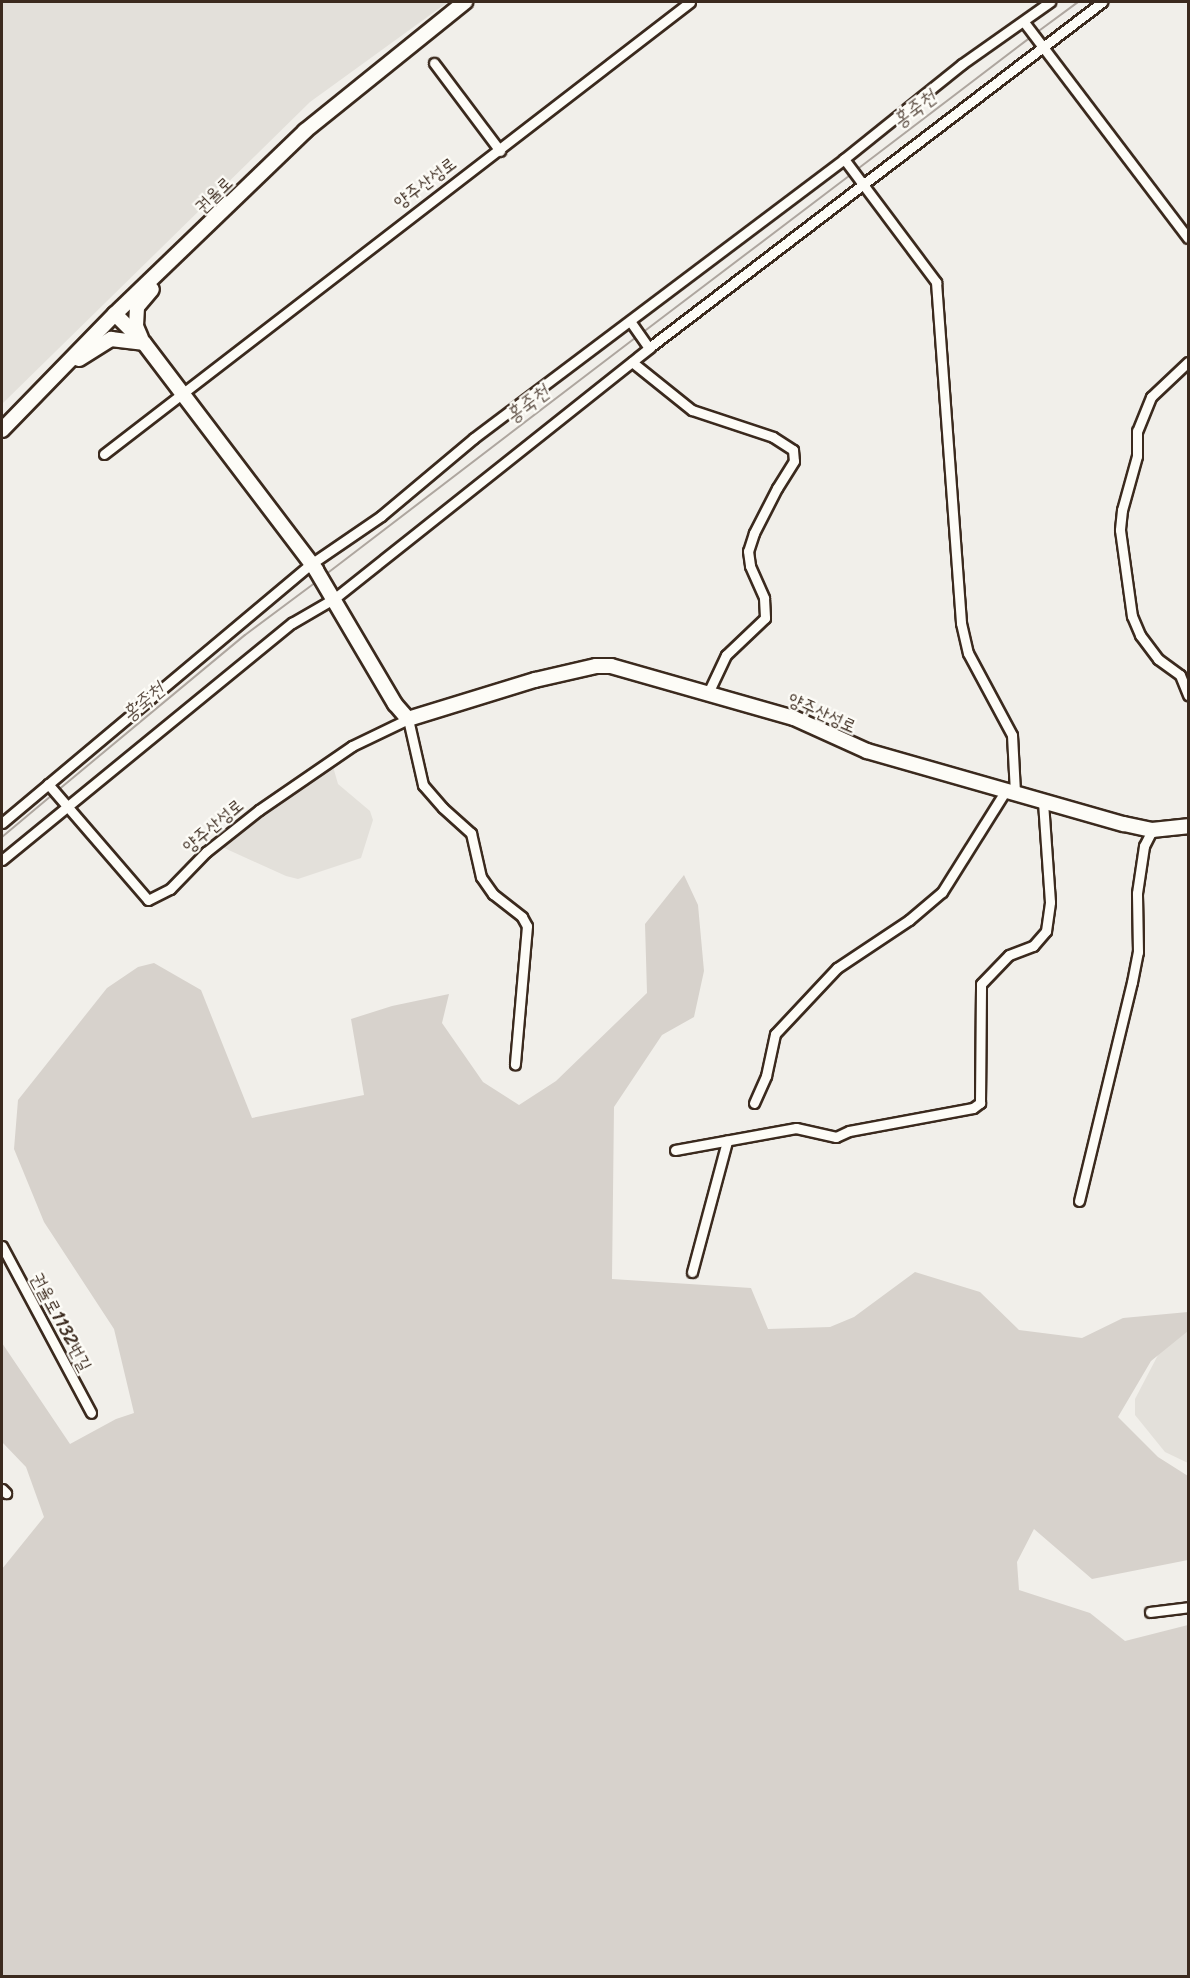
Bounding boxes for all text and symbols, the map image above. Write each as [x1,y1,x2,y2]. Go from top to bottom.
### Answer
water label: 홍죽천 [887,85,941,133]
street label: 양주산성로 [390,153,460,213]
street label: 권율로 [191,172,237,218]
water label: 홍죽천 [500,380,554,428]
water label: 홍죽천 [117,677,169,727]
street label: 양주산성로 [785,688,859,738]
street label: 양주산성로 [178,794,248,858]
street label: 권율로1132번길 [26,1269,96,1375]

